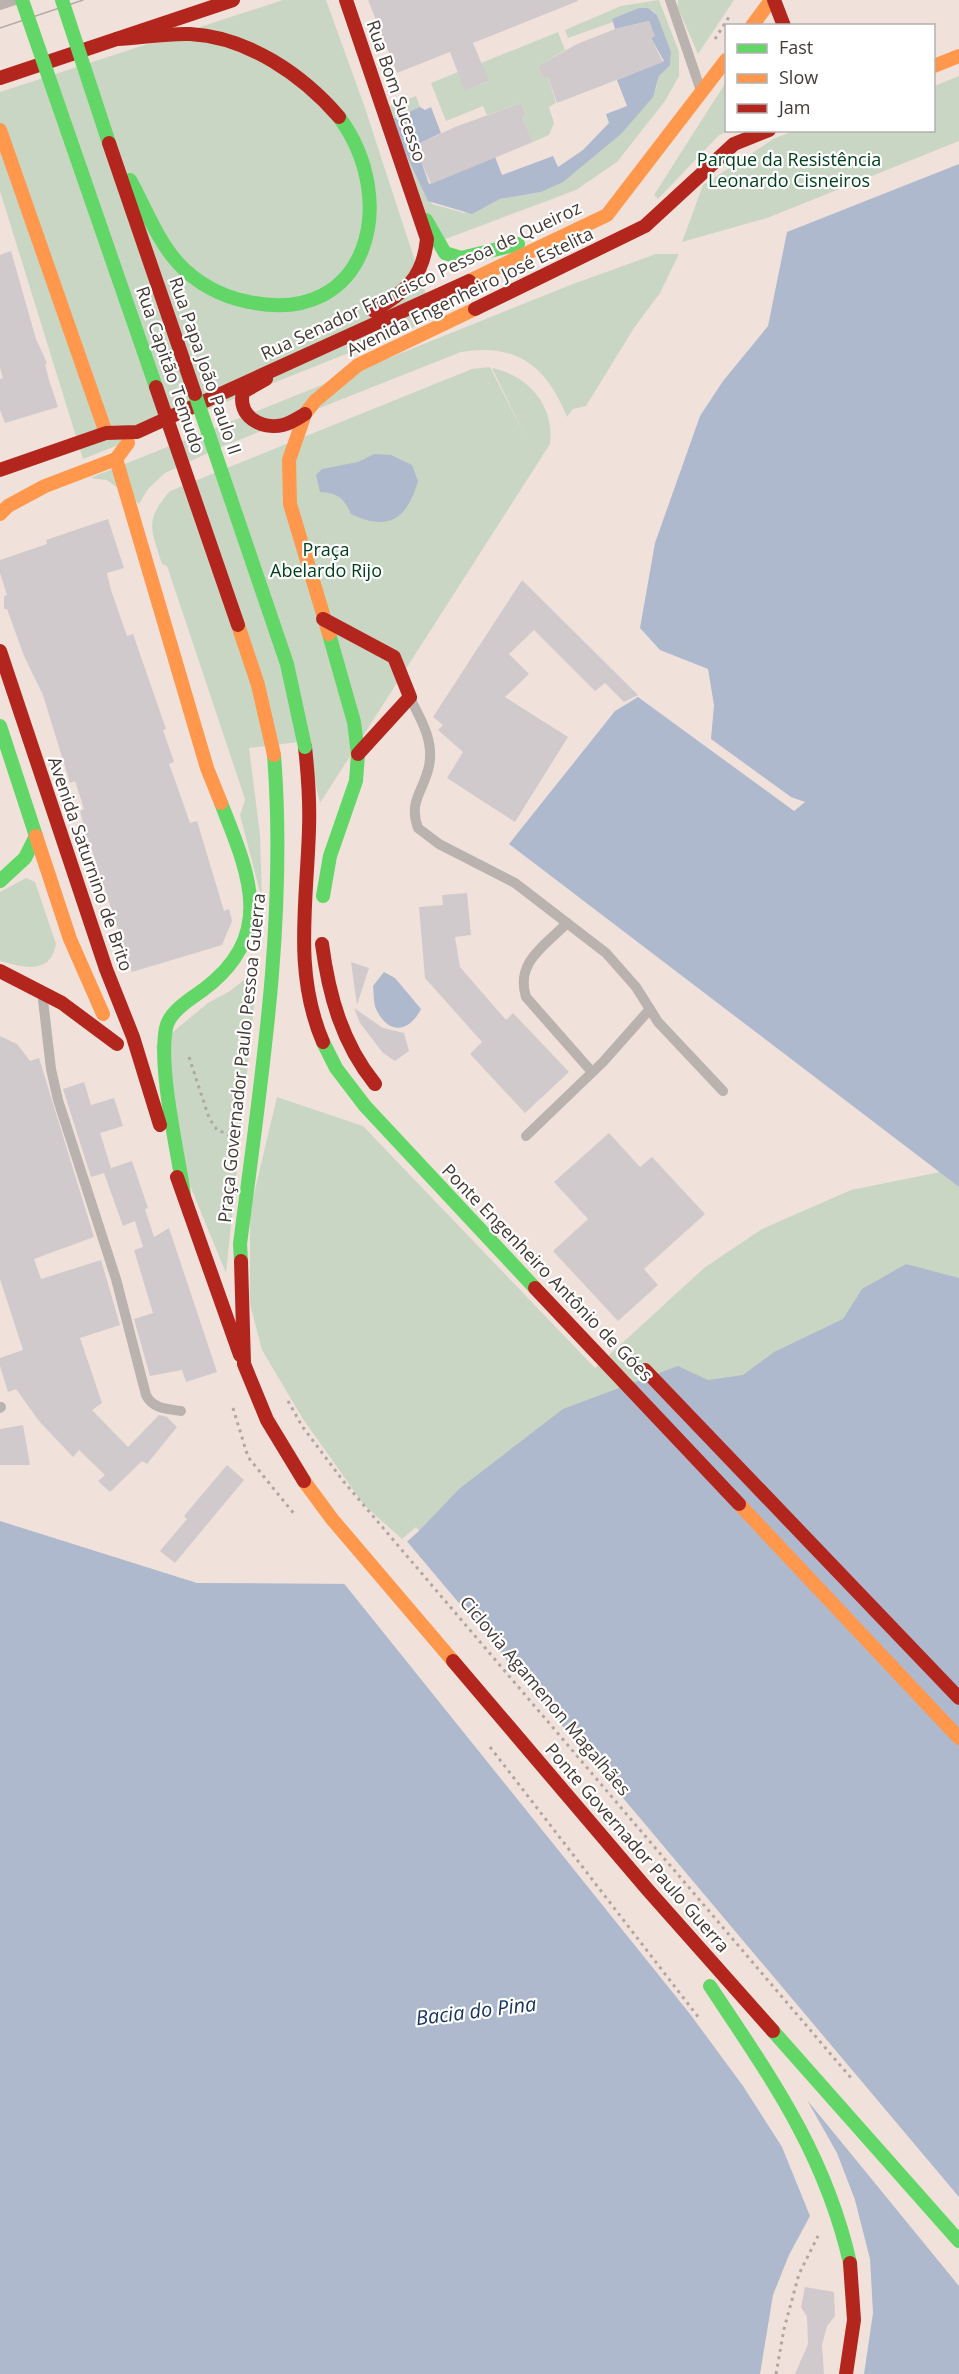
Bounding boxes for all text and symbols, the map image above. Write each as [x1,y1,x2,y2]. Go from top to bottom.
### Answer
street label: Rua Bom Sucesso [361,17,432,165]
legend [725,24,935,132]
text: Fast [779,35,813,59]
text: Slow [779,65,818,89]
text: Jam [777,95,811,119]
park label: Parque da Resistência Leonardo Cisneiros [697,147,881,192]
street label: Rua Senador Francisco Pessoa de Queiroz [256,195,585,365]
street label: Avenida Engenheiro José Estelita [342,221,597,361]
street label: Rua Papa João Paulo II [164,274,248,458]
street label: Rua Capitão Temudo [131,283,211,456]
park label: Praça Abelardo Rijo [270,537,382,582]
street label: Avenida Saturnino de Brito [43,753,139,974]
street label: Praça Governador Paulo Pessoa Guerra [212,892,270,1224]
street label: Ponte Engenheiro Antônio de Góes [437,1158,658,1386]
street label: Ciclovia Agamenon Magalhães [455,1590,637,1800]
street label: Ponte Governador Paulo Guerra [540,1738,735,1957]
water label: Bacia do Pina [414,1990,538,2031]

